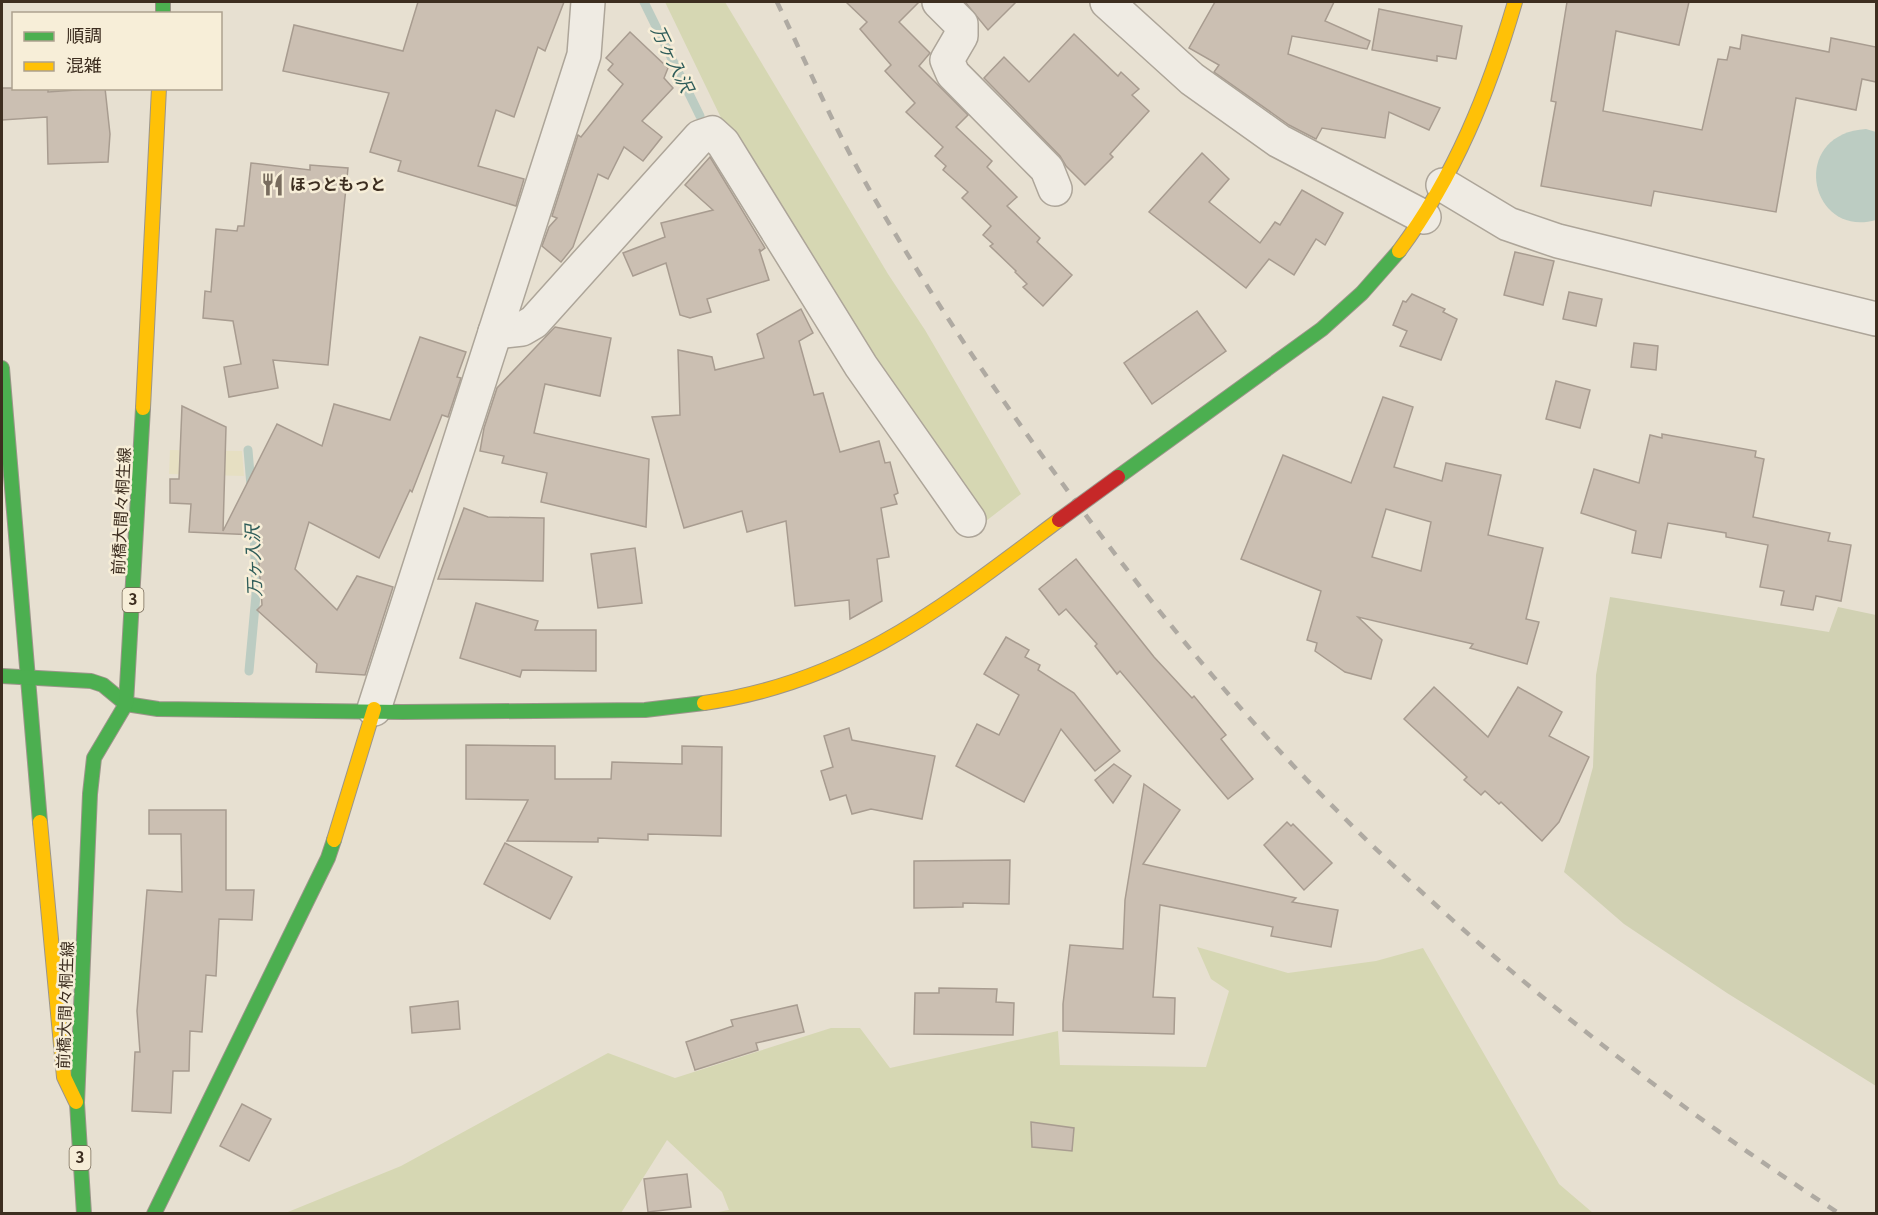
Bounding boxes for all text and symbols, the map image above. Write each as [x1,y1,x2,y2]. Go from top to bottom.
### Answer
legend [12,12,222,90]
water label: 万ヶ入沢 [646,20,702,98]
text: 順調 [66,21,102,47]
text: 混雑 [66,51,102,77]
restaurant icon: ほっともっと [259,171,285,197]
place label: ほっともっと [290,171,386,195]
street label: 前橋大間々桐生線 [105,446,135,575]
water label: 万ヶ入沢 [238,523,266,598]
road number: 3 [122,588,144,612]
street label: 前橋大間々桐生線 [50,941,78,1069]
road number: 3 [70,1146,90,1170]

